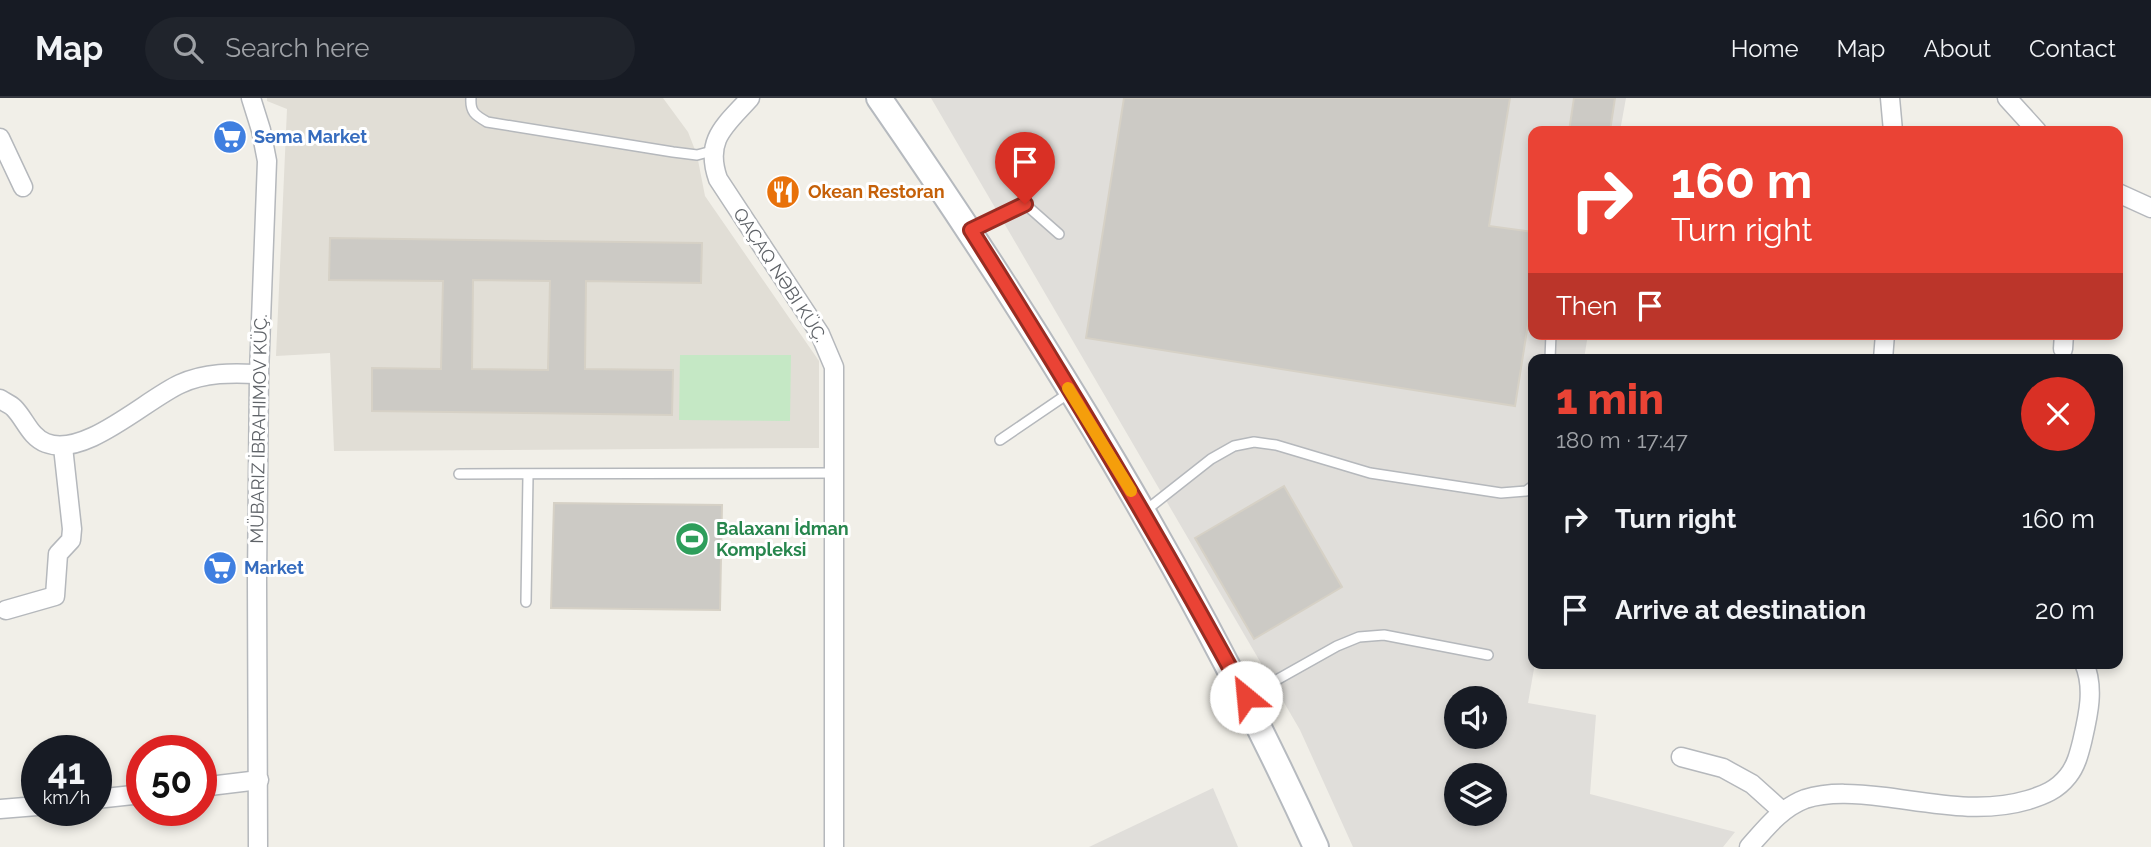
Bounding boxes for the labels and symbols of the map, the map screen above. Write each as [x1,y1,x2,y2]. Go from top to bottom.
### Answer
supermarket icon: Səma Market [211,118,249,156]
place label: Səma Market [254,126,367,147]
pin [995,132,1055,204]
restaurant icon: Okean Restoran [764,173,802,211]
place label: Okean Restoran [808,181,945,202]
street label: QAÇAQ NƏBI KÜÇ. [729,204,832,346]
street label: MÜBARIZ İBRAHIMOV KÜÇ. [246,314,271,544]
place label: Balaxanı İdman Kompleksi [716,518,849,560]
sports icon: Balaxanı İdman Kompleksi [673,520,711,558]
supermarket icon: Market [201,549,239,587]
place label: Market [244,557,304,578]
position arrow [1209,660,1283,734]
speed limit sign: 50 [126,735,217,826]

